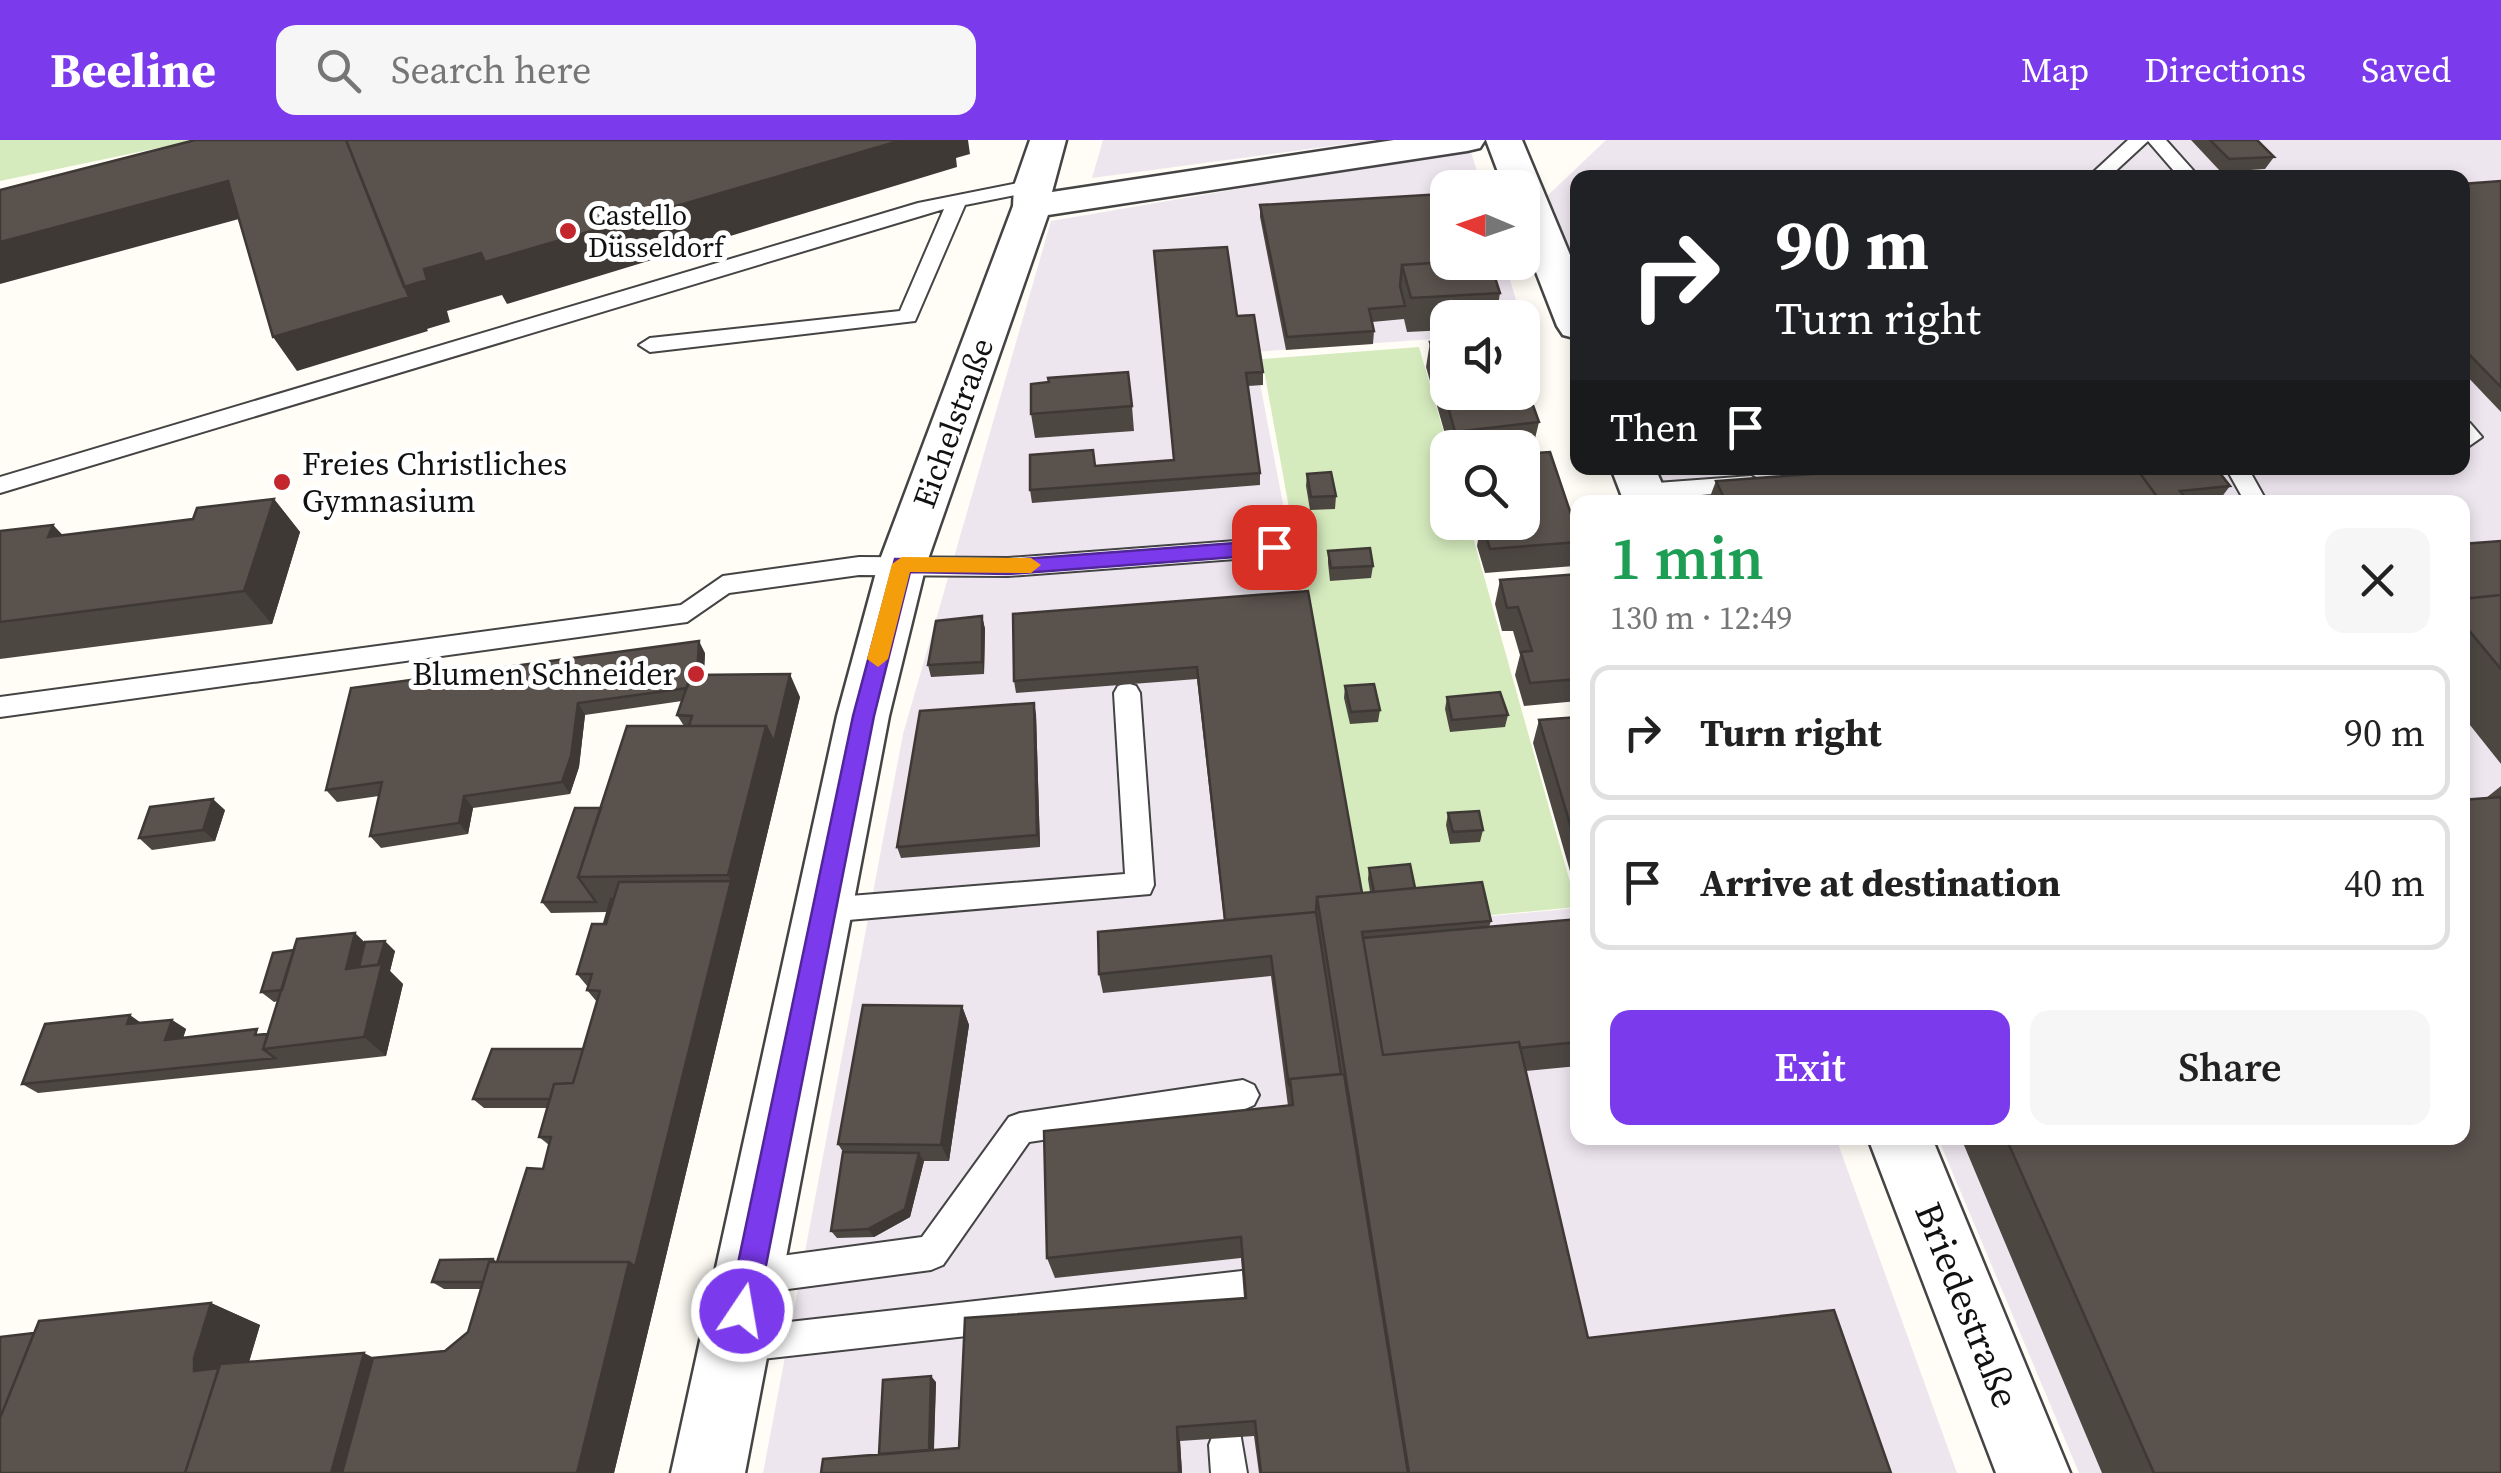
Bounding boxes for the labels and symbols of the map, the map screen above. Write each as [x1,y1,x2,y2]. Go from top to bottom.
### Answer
north arrow [1430,170,1540,280]
place label: Castello Düsseldorf [588,196,726,266]
marker: Castello Düsseldorf [557,220,579,242]
street label: Eichelstraße [902,332,1004,514]
place label: Freies Christliches Gymnasium [302,442,567,523]
marker: Freies Christliches Gymnasium [271,471,293,493]
pin [1232,505,1317,590]
place label: Blumen Schneider [412,652,676,696]
marker: Blumen Schneider [685,663,707,685]
street label: Briedestraße [1902,1195,2032,1415]
position arrow [690,1259,794,1363]

